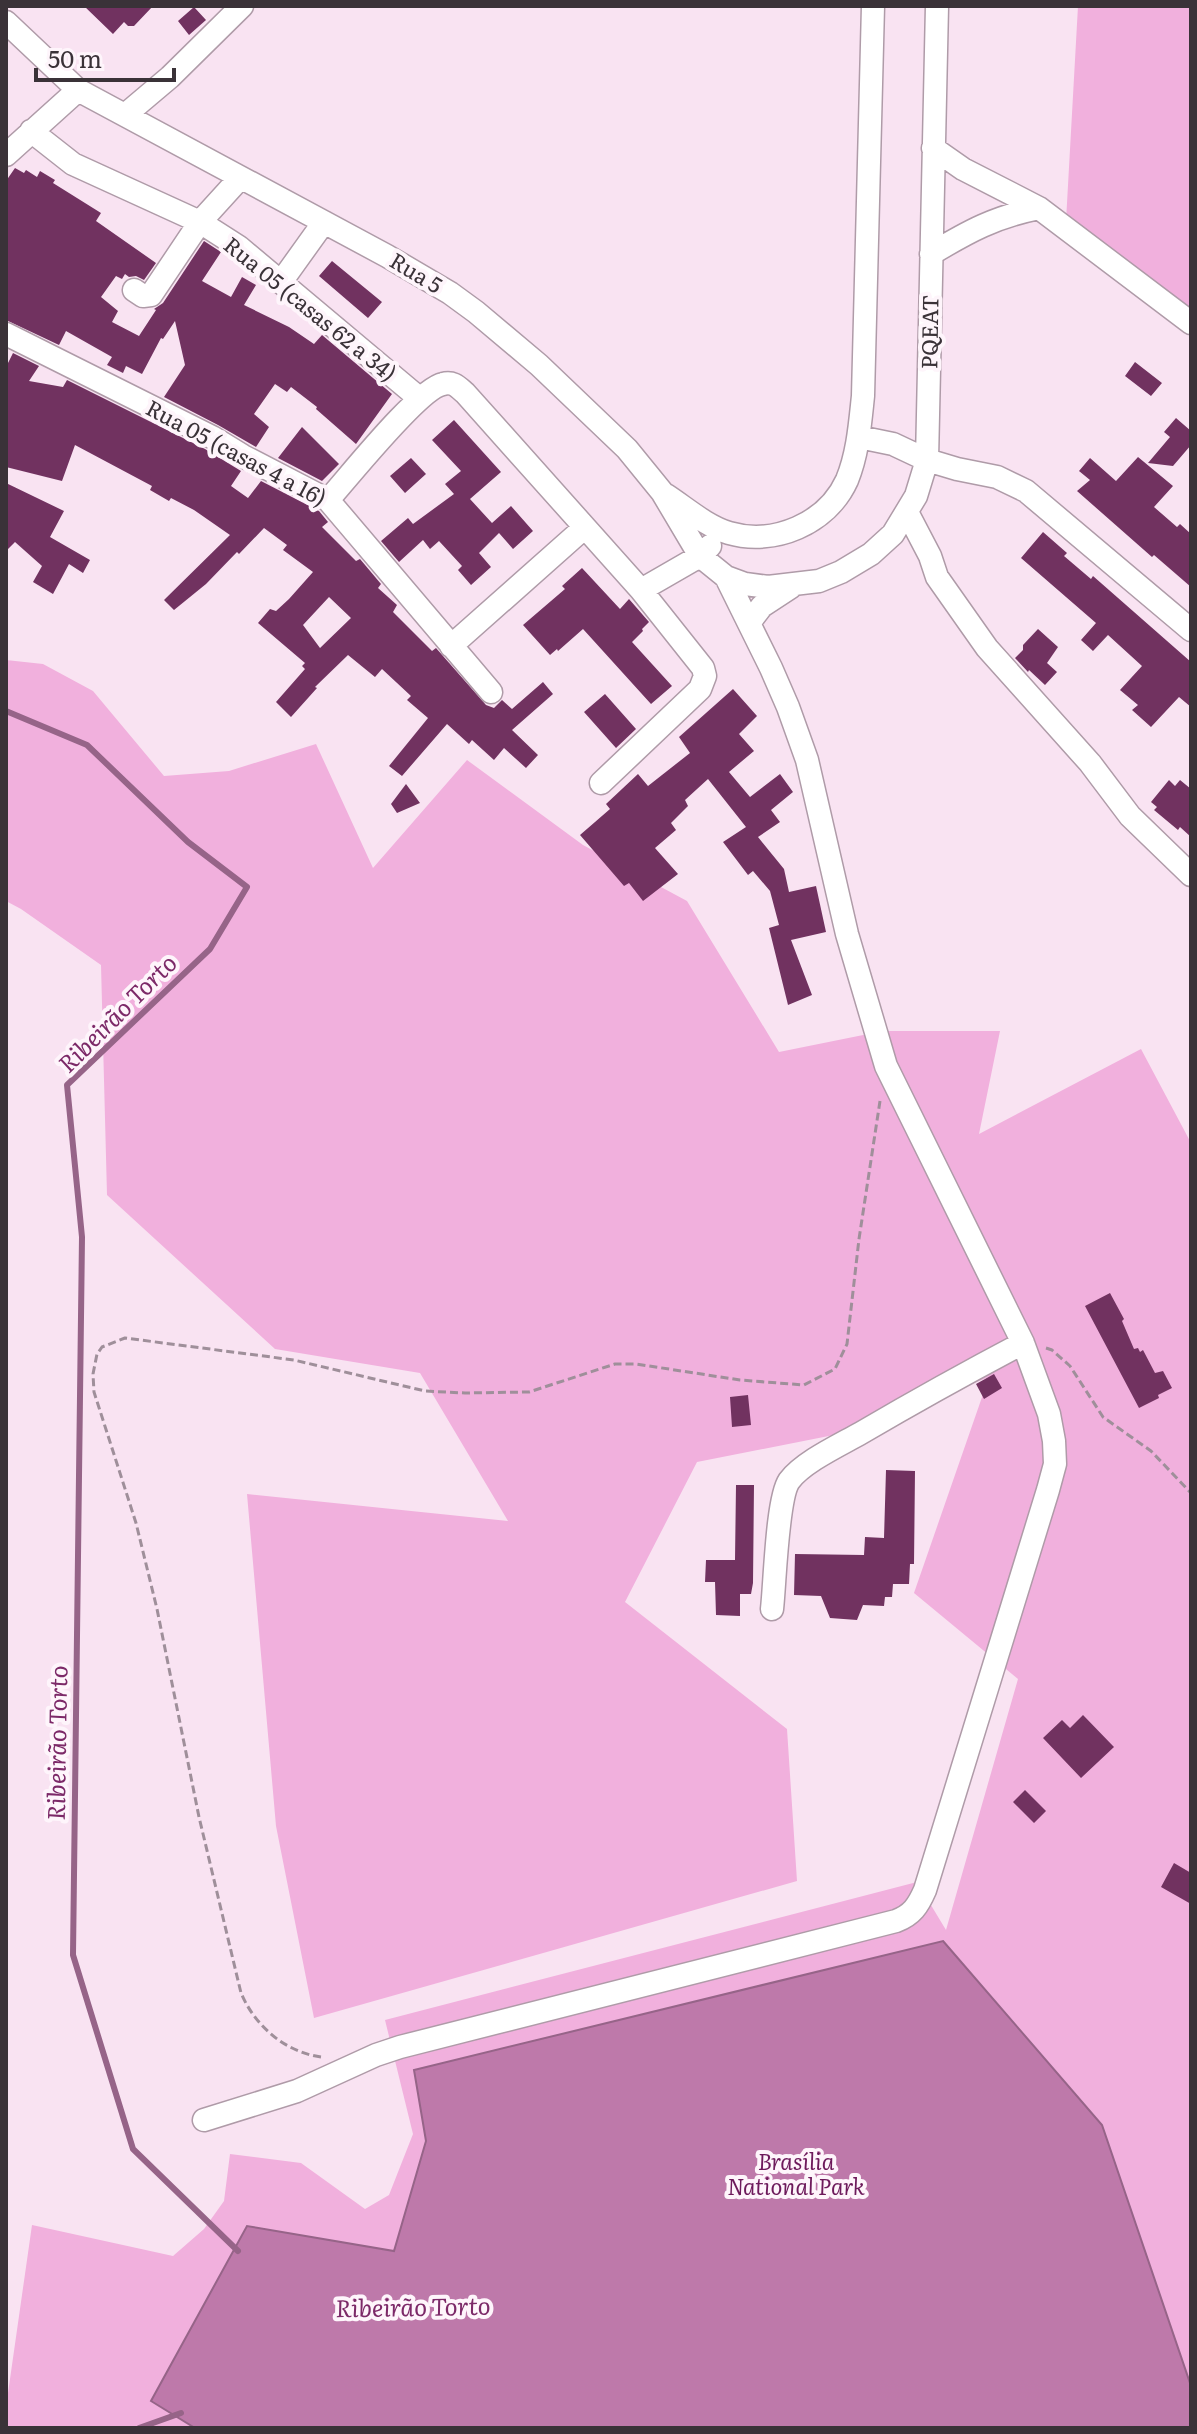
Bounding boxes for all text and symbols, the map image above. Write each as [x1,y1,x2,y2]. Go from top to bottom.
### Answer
scale bar [36,32,174,82]
text: 50 m [48,40,102,75]
street label: Rua 05 (casas 62 a 34) [217,228,405,388]
street label: Rua 5 [384,243,449,300]
street label: PQEAT [911,295,946,369]
street label: Rua 05 (casas 4 a 16) [141,390,333,513]
water label: Ribeirão Torto [49,945,183,1079]
water label: Ribeirão Torto [37,1665,74,1821]
park label: Brasília National Park [727,2144,865,2202]
water label: Ribeirão Torto [335,2287,491,2324]

